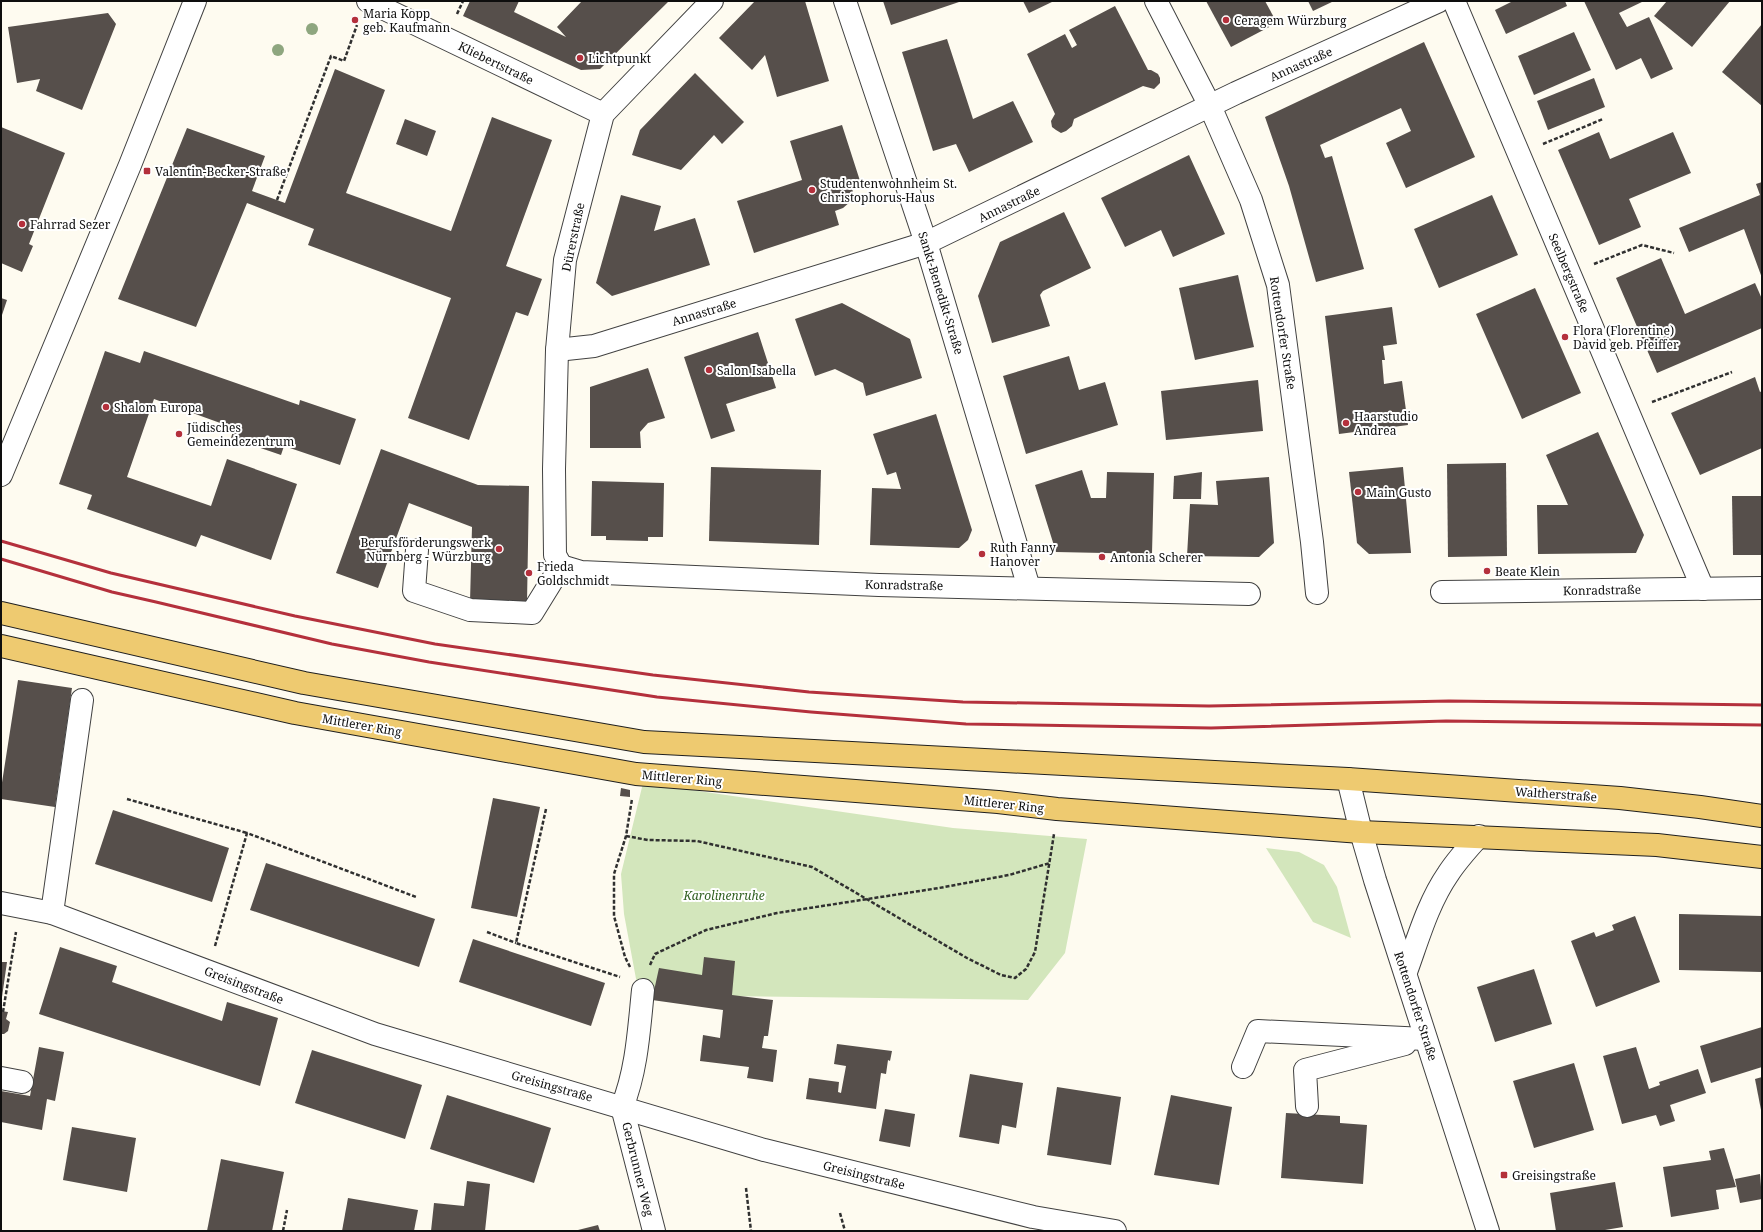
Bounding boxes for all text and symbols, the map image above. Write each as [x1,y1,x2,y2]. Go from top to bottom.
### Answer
place label: Maria Kopp geb. Kaufmann [363,5,450,36]
place label: Ceragem Würzburg [1234,12,1347,29]
marker: Maria Kopp geb. Kaufmann [350,15,360,25]
marker: Ceragem Würzburg [1221,15,1231,25]
street label: Kliebertstraße [455,37,537,89]
street label: Annastraße [1267,43,1335,85]
place label: Lichtpunkt [588,50,651,67]
marker: Lichtpunkt [575,53,585,63]
place label: Valentin-Becker-Straße [155,163,286,180]
marker: Valentin-Becker-Straße [142,166,152,176]
place label: Studentenwohnheim St. Christophorus-Haus [820,175,957,206]
street label: Annastraße [975,182,1043,226]
marker: Studentenwohnheim St. Christophorus-Haus [807,185,817,195]
street label: Dürerstraße [557,201,589,273]
place label: Fahrrad Sezer [30,216,111,233]
marker: Fahrrad Sezer [17,219,27,229]
street label: Sankt-Benedikt-Straße [914,229,968,357]
street label: Seelbergstraße [1545,231,1593,315]
street label: Rottendorfer Straße [1266,275,1300,391]
street label: Annastraße [670,294,738,330]
place label: Flora (Florentine) David geb. Pfeiffer [1573,322,1679,353]
marker: Flora (Florentine) David geb. Pfeiffer [1560,332,1570,342]
place label: Salon Isabella [717,362,797,379]
marker: Salon Isabella [704,365,714,375]
place label: Shalom Europa [114,399,202,416]
marker: Shalom Europa [101,402,111,412]
place label: Haarstudio Andrea [1354,408,1418,439]
marker: Haarstudio Andrea [1341,418,1351,428]
place label: Jüdisches Gemeindezentrum [186,419,294,450]
marker: Jüdisches Gemeindezentrum [174,429,184,439]
place label: Main Gusto [1366,484,1432,501]
marker: Main Gusto [1353,487,1363,497]
place label: Berufsförderungswerk Nürnberg - Würzburg [361,534,492,565]
place label: Ruth Fanny Hanover [990,539,1056,570]
marker: Berufsförderungswerk Nürnberg - Würzburg [494,544,504,554]
marker: Ruth Fanny Hanover [977,549,987,559]
place label: Antonia Scherer [1110,549,1203,566]
marker: Antonia Scherer [1097,552,1107,562]
place label: Frieda Goldschmidt [537,558,609,589]
place label: Beate Klein [1495,563,1560,580]
marker: Beate Klein [1482,566,1492,576]
marker: Frieda Goldschmidt [524,568,534,578]
street label: Konradstraße [865,576,943,594]
street label: Konradstraße [1563,581,1641,599]
street label: Mittlerer Ring [321,710,404,740]
street label: Mittlerer Ring [641,766,723,790]
street label: Waltherstraße [1514,783,1598,805]
street label: Mittlerer Ring [963,791,1045,817]
park label: Karolinenruhe [682,887,765,904]
street label: Rottendorfer Straße [1390,949,1442,1063]
street label: Greisingstraße [202,962,286,1008]
street label: Greisingstraße [509,1066,595,1106]
street label: Gerbrunner Weg [618,1120,658,1218]
street label: Greisingstraße [821,1157,907,1193]
place label: Greisingstraße [1512,1167,1596,1184]
marker: Greisingstraße [1499,1170,1509,1180]

